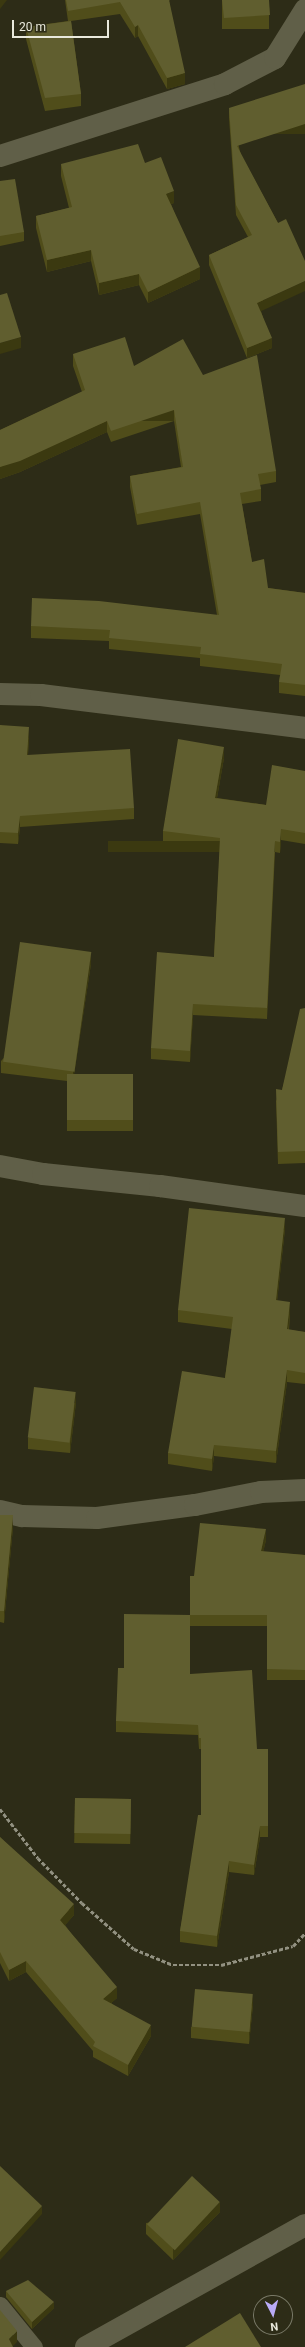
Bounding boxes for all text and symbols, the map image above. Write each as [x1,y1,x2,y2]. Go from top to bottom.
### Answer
scale bar [14,12,111,38]
text: 20 m [19,20,46,34]
north arrow [253,2295,293,2335]
text: N [270,2320,279,2333]

